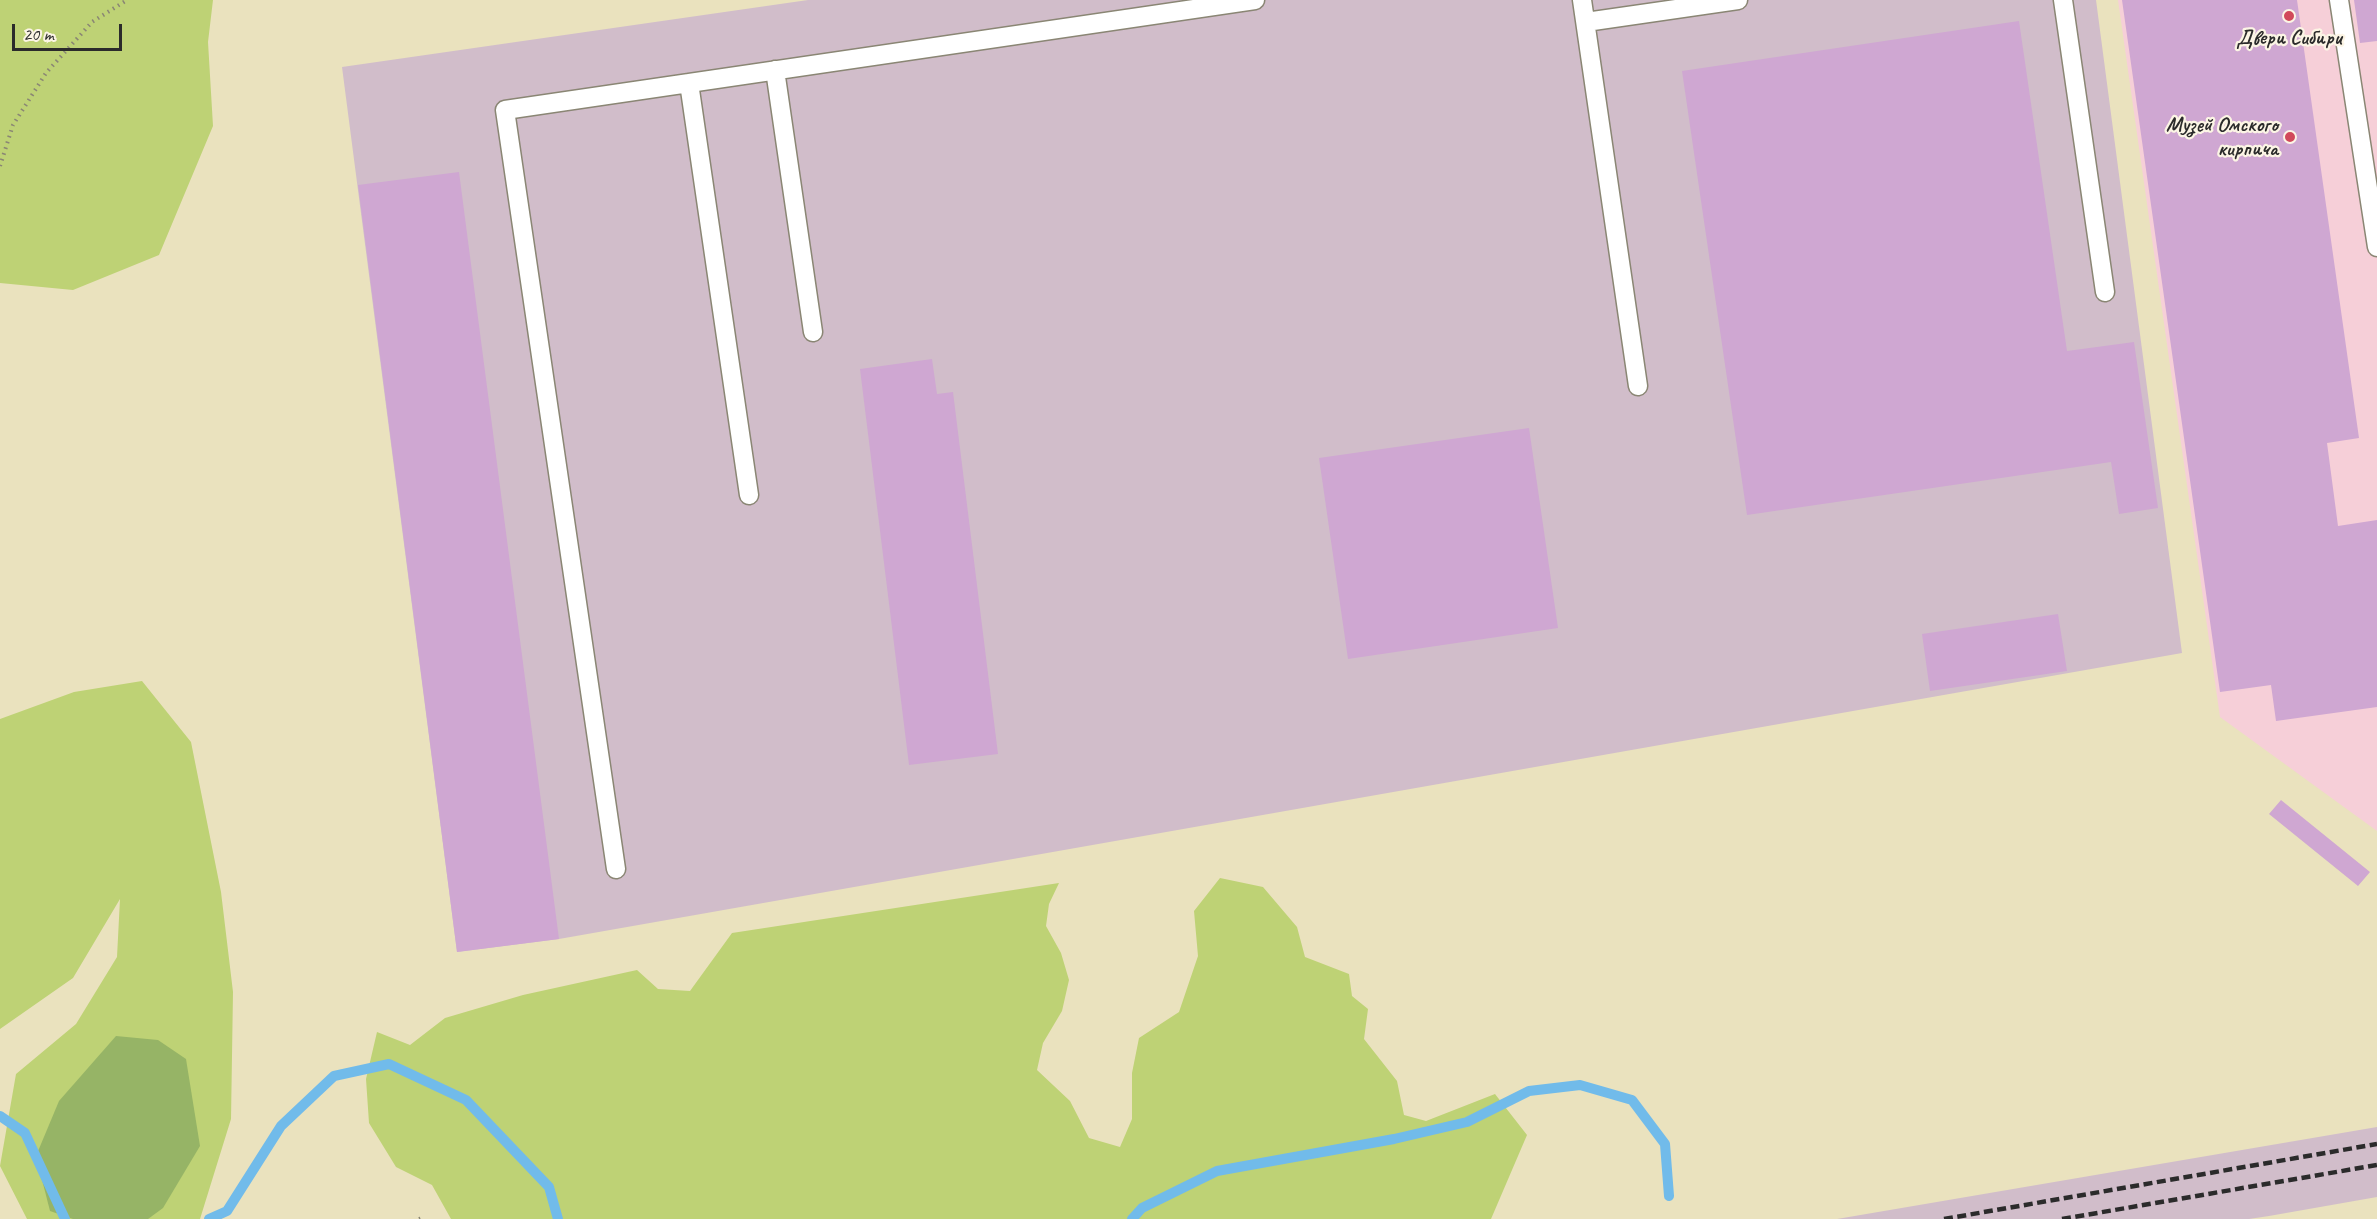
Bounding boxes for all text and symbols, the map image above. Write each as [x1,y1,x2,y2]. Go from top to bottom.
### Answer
marker: Двери Сибири [2282,9,2296,23]
scale bar [15,12,124,50]
text: 20 m [23,23,54,45]
place label: Двери Сибири [2236,25,2342,51]
place label: Музей Омского кирпича [2166,112,2278,162]
marker: Музей Омского кирпича [2283,130,2297,144]

